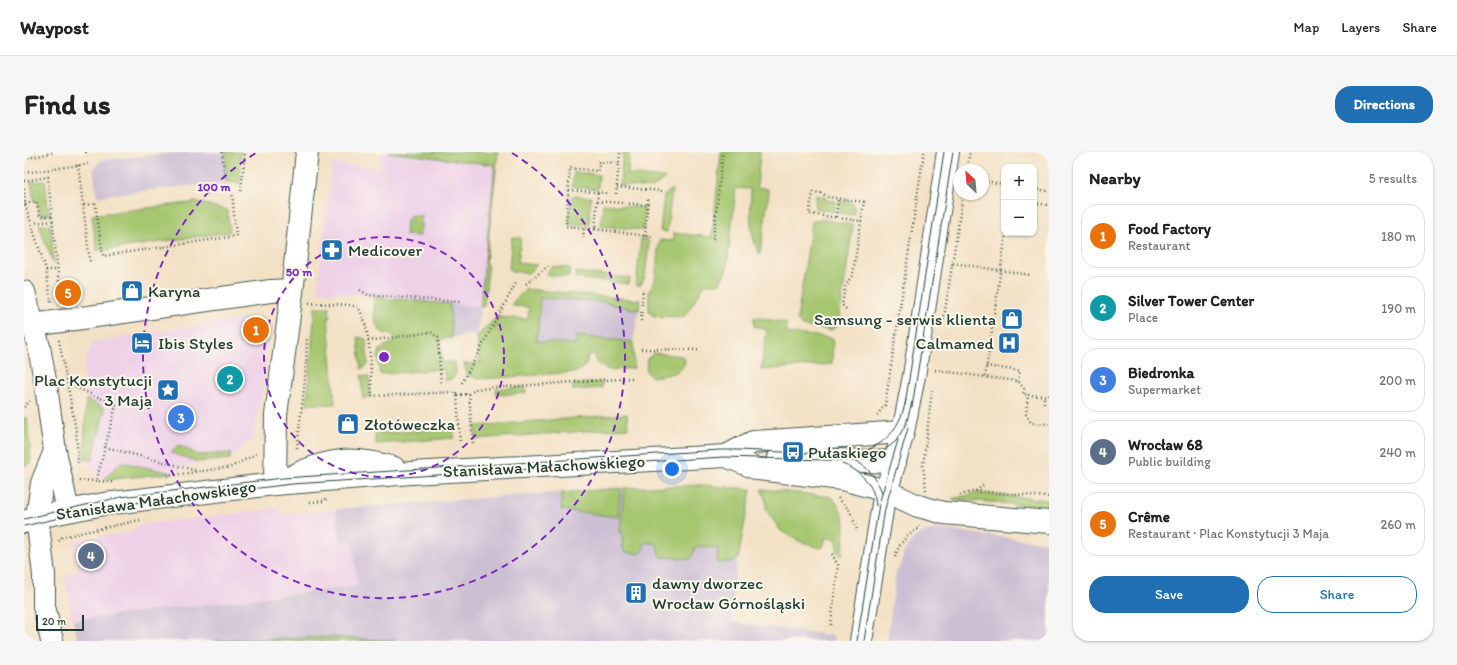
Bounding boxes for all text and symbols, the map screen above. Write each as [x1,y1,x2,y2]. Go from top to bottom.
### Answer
text: Waypost [20,16,89,39]
text: Map [1294,19,1319,36]
text: Layers [1341,19,1380,36]
text: Share [1402,19,1437,36]
button: Directions [1335,86,1433,123]
text: Find us [24,87,111,121]
north arrow [953,164,989,200]
map controls [1001,164,1037,236]
button: + [1001,164,1037,200]
text: Nearby [1089,168,1141,188]
text: 5 results [1369,171,1417,186]
text: 100 m [197,180,231,194]
button: − [1001,200,1037,236]
text: Food Factory [1128,220,1211,238]
text: 1 [1100,229,1106,244]
text: 180 m [1381,229,1416,244]
pharmacy icon: Medicover [319,237,345,263]
text: Restaurant [1128,238,1190,253]
place label: Medicover [348,240,423,260]
text: 50 m [286,265,313,279]
pin: 5 [55,278,81,308]
shop icon: Karyna [119,278,145,304]
place label: Karyna [148,281,200,301]
text: Silver Tower Center [1128,292,1254,310]
text: 2 [1100,301,1106,316]
text: 190 m [1381,301,1416,316]
shop icon: Samsung - serwis klienta [999,306,1025,332]
place label: Samsung - serwis klienta [814,309,996,329]
text: Place [1128,310,1158,325]
pin: 1 [243,315,269,345]
hotel icon: Ibis Styles [129,330,155,356]
hospital icon: Calmamed [996,330,1022,356]
place label: Ibis Styles [158,333,233,353]
place label: Calmamed [915,333,995,353]
centre of rings [377,350,391,364]
pin: 2 [217,364,243,394]
text: Biedronka [1128,364,1194,382]
place label: Plac Konstytucji 3 Maja [34,370,152,410]
text: 3 [1099,373,1107,388]
text: 200 m [1379,373,1416,388]
place icon: Plac Konstytucji 3 Maja [155,377,181,403]
text: Supermarket [1128,382,1201,397]
pin: 3 [168,403,194,433]
shop icon: Złotóweczka [335,411,361,437]
place label: Złotóweczka [364,414,455,434]
text: Wrocław 68 [1128,436,1203,454]
bus stop icon: Pułaskiego [780,439,806,465]
place label: Pułaskiego [808,442,886,462]
text: 4 [1099,445,1107,460]
text: 240 m [1379,445,1416,460]
street label: Stanisława Małachowskiego [442,451,646,481]
text: Public building [1128,454,1211,469]
your location [662,459,682,479]
street label: Stanisława Małachowskiego [54,476,258,524]
text: Crême [1128,508,1170,526]
text: 5 [1100,517,1106,532]
text: 260 m [1380,517,1416,532]
text: Restaurant · Plac Konstytucji 3 Maja [1128,526,1329,541]
pin: 4 [78,541,104,571]
place label: dawny dworzec Wrocław Górnośląski [652,573,805,613]
button: Save [1089,576,1249,613]
button: Share [1257,576,1417,613]
building icon: dawny dworzec Wrocław Górnośląski [623,580,649,606]
scale bar [36,613,84,632]
text: 20 m [42,615,66,628]

